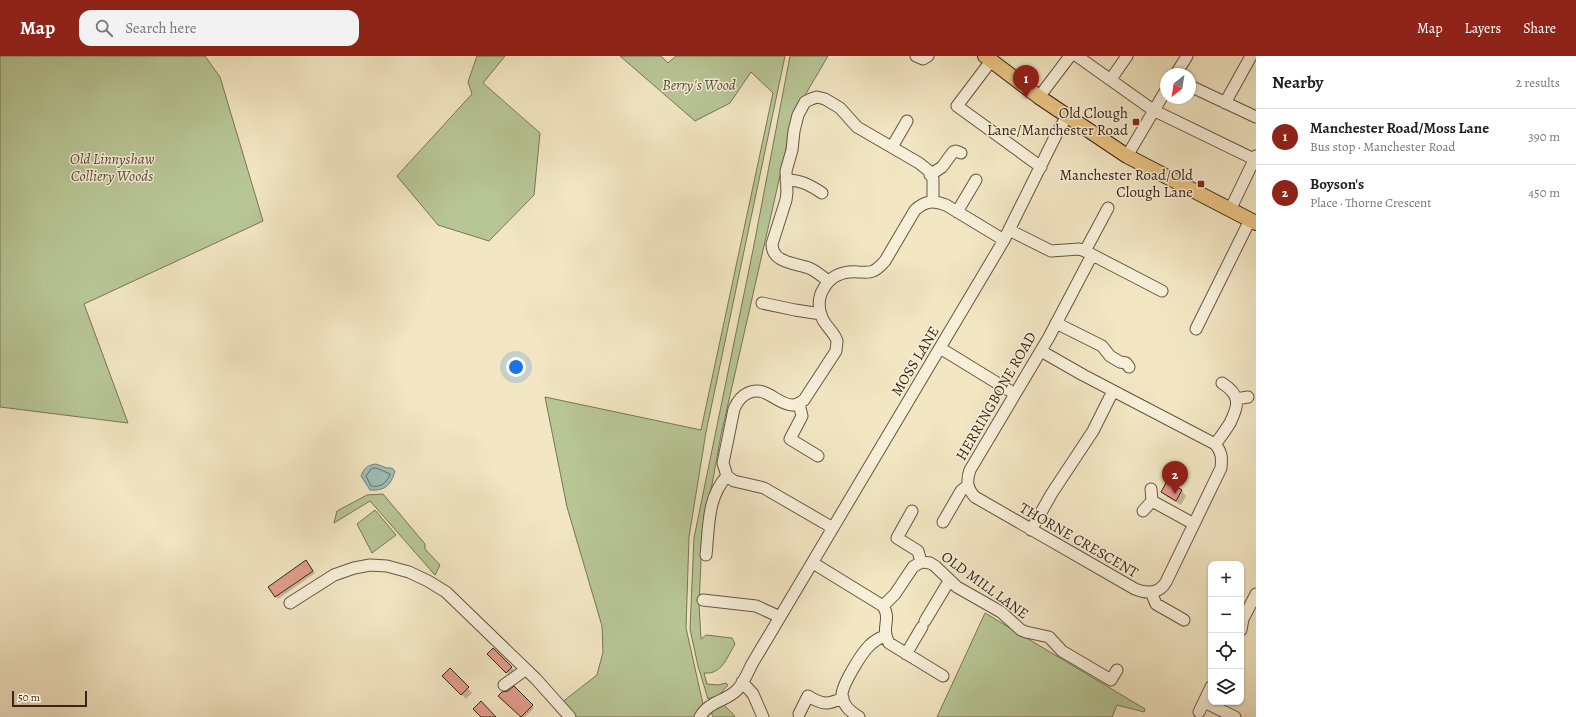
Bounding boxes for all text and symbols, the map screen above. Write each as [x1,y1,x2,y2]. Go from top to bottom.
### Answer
search box [79,10,359,46]
text: Map [20,15,55,41]
icon: search [93,17,115,39]
text: Search here [125,18,197,38]
text: Map [1417,19,1443,38]
text: Layers [1465,19,1501,38]
text: Share [1523,19,1556,38]
pin: 1 [1013,65,1039,98]
north arrow [1160,68,1196,104]
text: Nearby [1272,71,1323,94]
text: 2 results [1516,74,1560,91]
park label: Berry's Wood [662,75,736,95]
place label: Old Clough Lane/Manchester Road [987,103,1129,140]
marker: Old Clough Lane/Manchester Road [1131,117,1141,127]
text: Manchester Road/Moss Lane [1310,118,1489,138]
text: 1 [1283,128,1287,145]
text: 390 m [1528,128,1560,145]
text: Bus stop · Manchester Road [1310,138,1455,155]
park label: Old Linnyshaw Colliery Woods [70,149,155,186]
place label: Manchester Road/Old Clough Lane [1059,165,1194,202]
text: Boyson's [1310,174,1364,194]
marker: Manchester Road/Old Clough Lane [1196,179,1206,189]
text: 2 [1282,184,1288,201]
text: 450 m [1528,184,1560,201]
text: Place · Thorne Crescent [1310,194,1431,211]
street label: MOSS LANE [886,322,944,400]
street label: HERRINGBONE ROAD [951,328,1041,464]
your location [506,357,526,377]
pin: 2 [1162,461,1188,494]
street label: THORNE CRESCENT [1016,498,1143,583]
street label: OLD MILL LANE [937,546,1033,624]
map controls [1208,561,1244,705]
button: + [1208,561,1244,597]
button: − [1208,597,1244,633]
button: locate [1208,633,1244,669]
button: layers [1208,669,1244,705]
scale bar [12,689,87,708]
text: 50 m [18,690,40,705]

